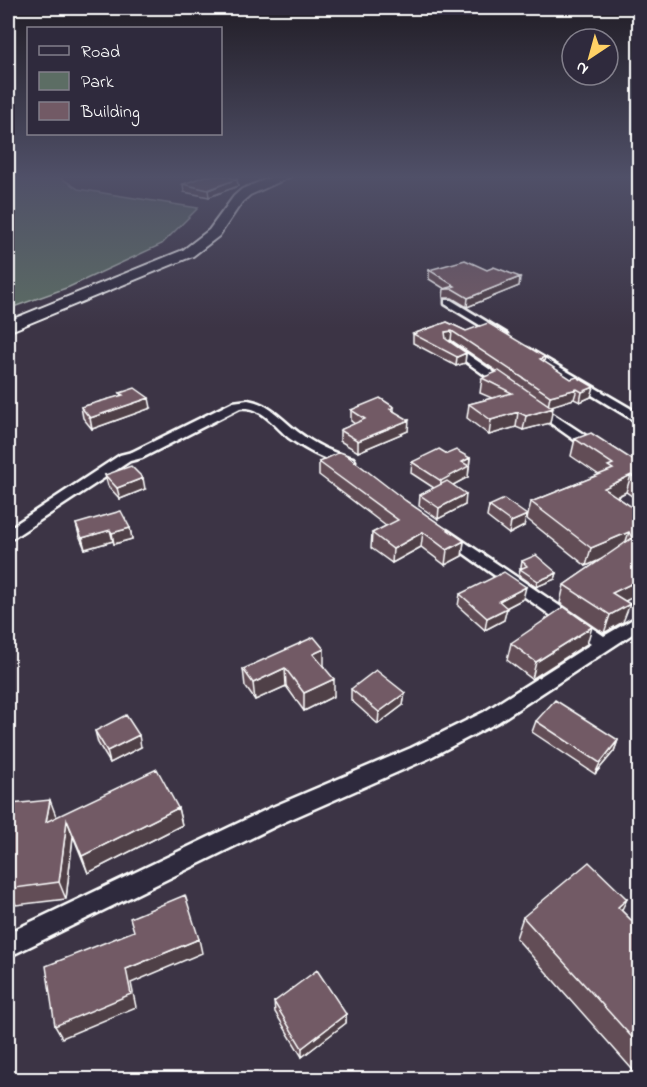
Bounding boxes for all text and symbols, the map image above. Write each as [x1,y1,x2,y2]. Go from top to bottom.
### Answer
legend [27,27,222,135]
north arrow [560,27,620,87]
text: Road [81,40,120,66]
text: N [571,55,594,80]
text: Park [81,70,114,96]
text: Building [80,100,140,127]

